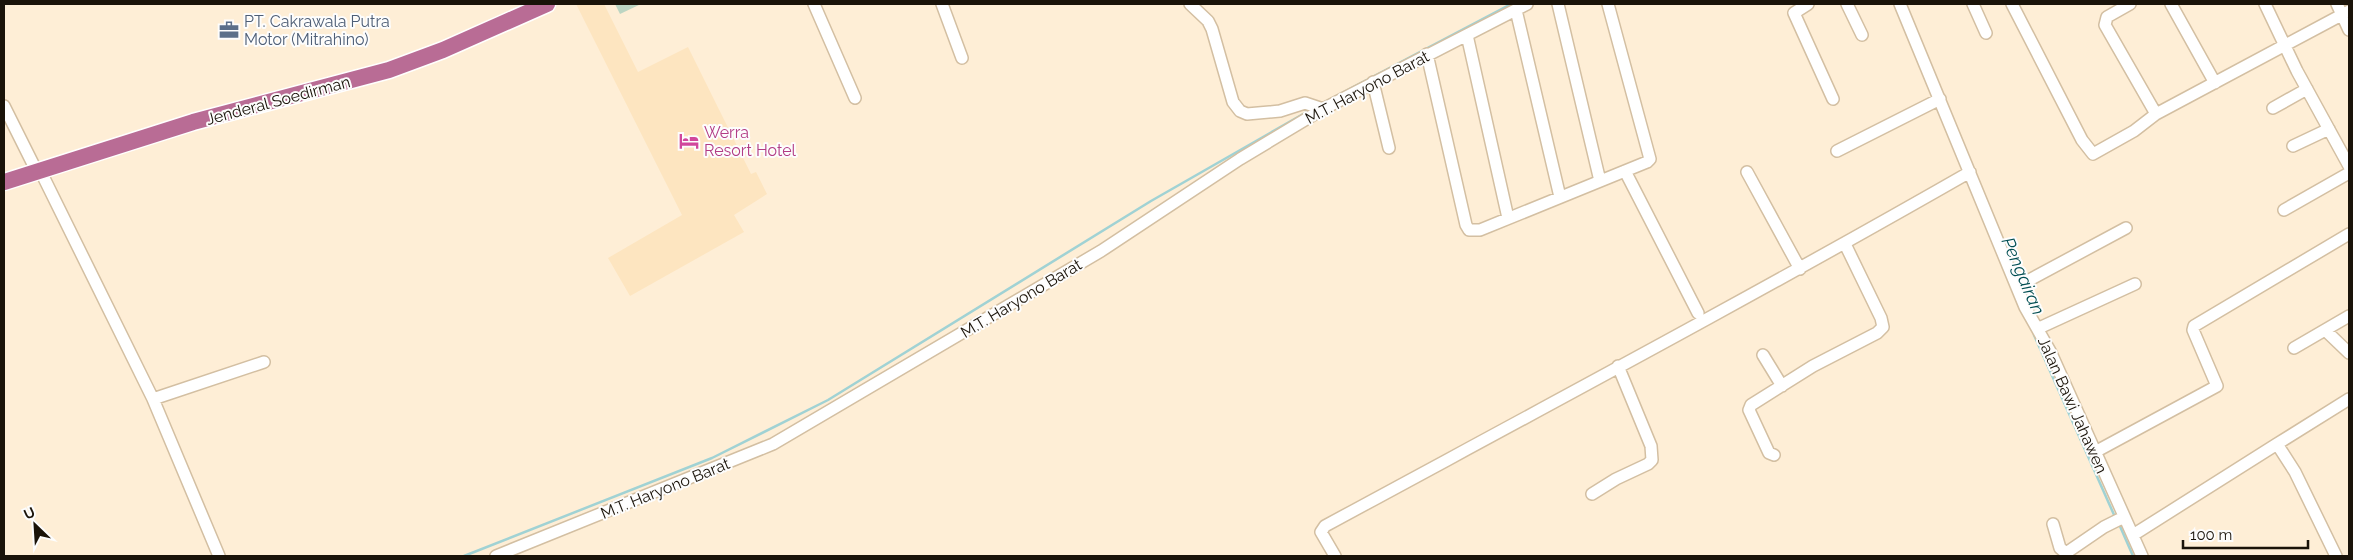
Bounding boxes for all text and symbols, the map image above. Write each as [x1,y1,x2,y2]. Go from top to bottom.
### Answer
place label: PT. Cakrawala Putra Motor (Mitrahino) [244,12,390,49]
office icon: PT. Cakrawala Putra Motor (Mitrahino) [218,19,240,41]
street label: M.T. Haryono Barat [1302,46,1433,128]
street label: Jenderal Soedirman [204,72,352,129]
place label: Werra Resort Hotel [704,123,797,160]
hotel icon: Werra Resort Hotel [678,130,700,152]
water label: Pengairan [1998,234,2049,318]
street label: M.T. Haryono Barat [957,255,1086,342]
street label: Jalan Bawi Jahawen [2034,334,2111,476]
street label: M.T. Haryono Barat [598,454,733,523]
north arrow [10,500,60,550]
text: U [21,504,38,523]
scale bar [2183,518,2308,550]
text: 100 m [2190,526,2232,544]

